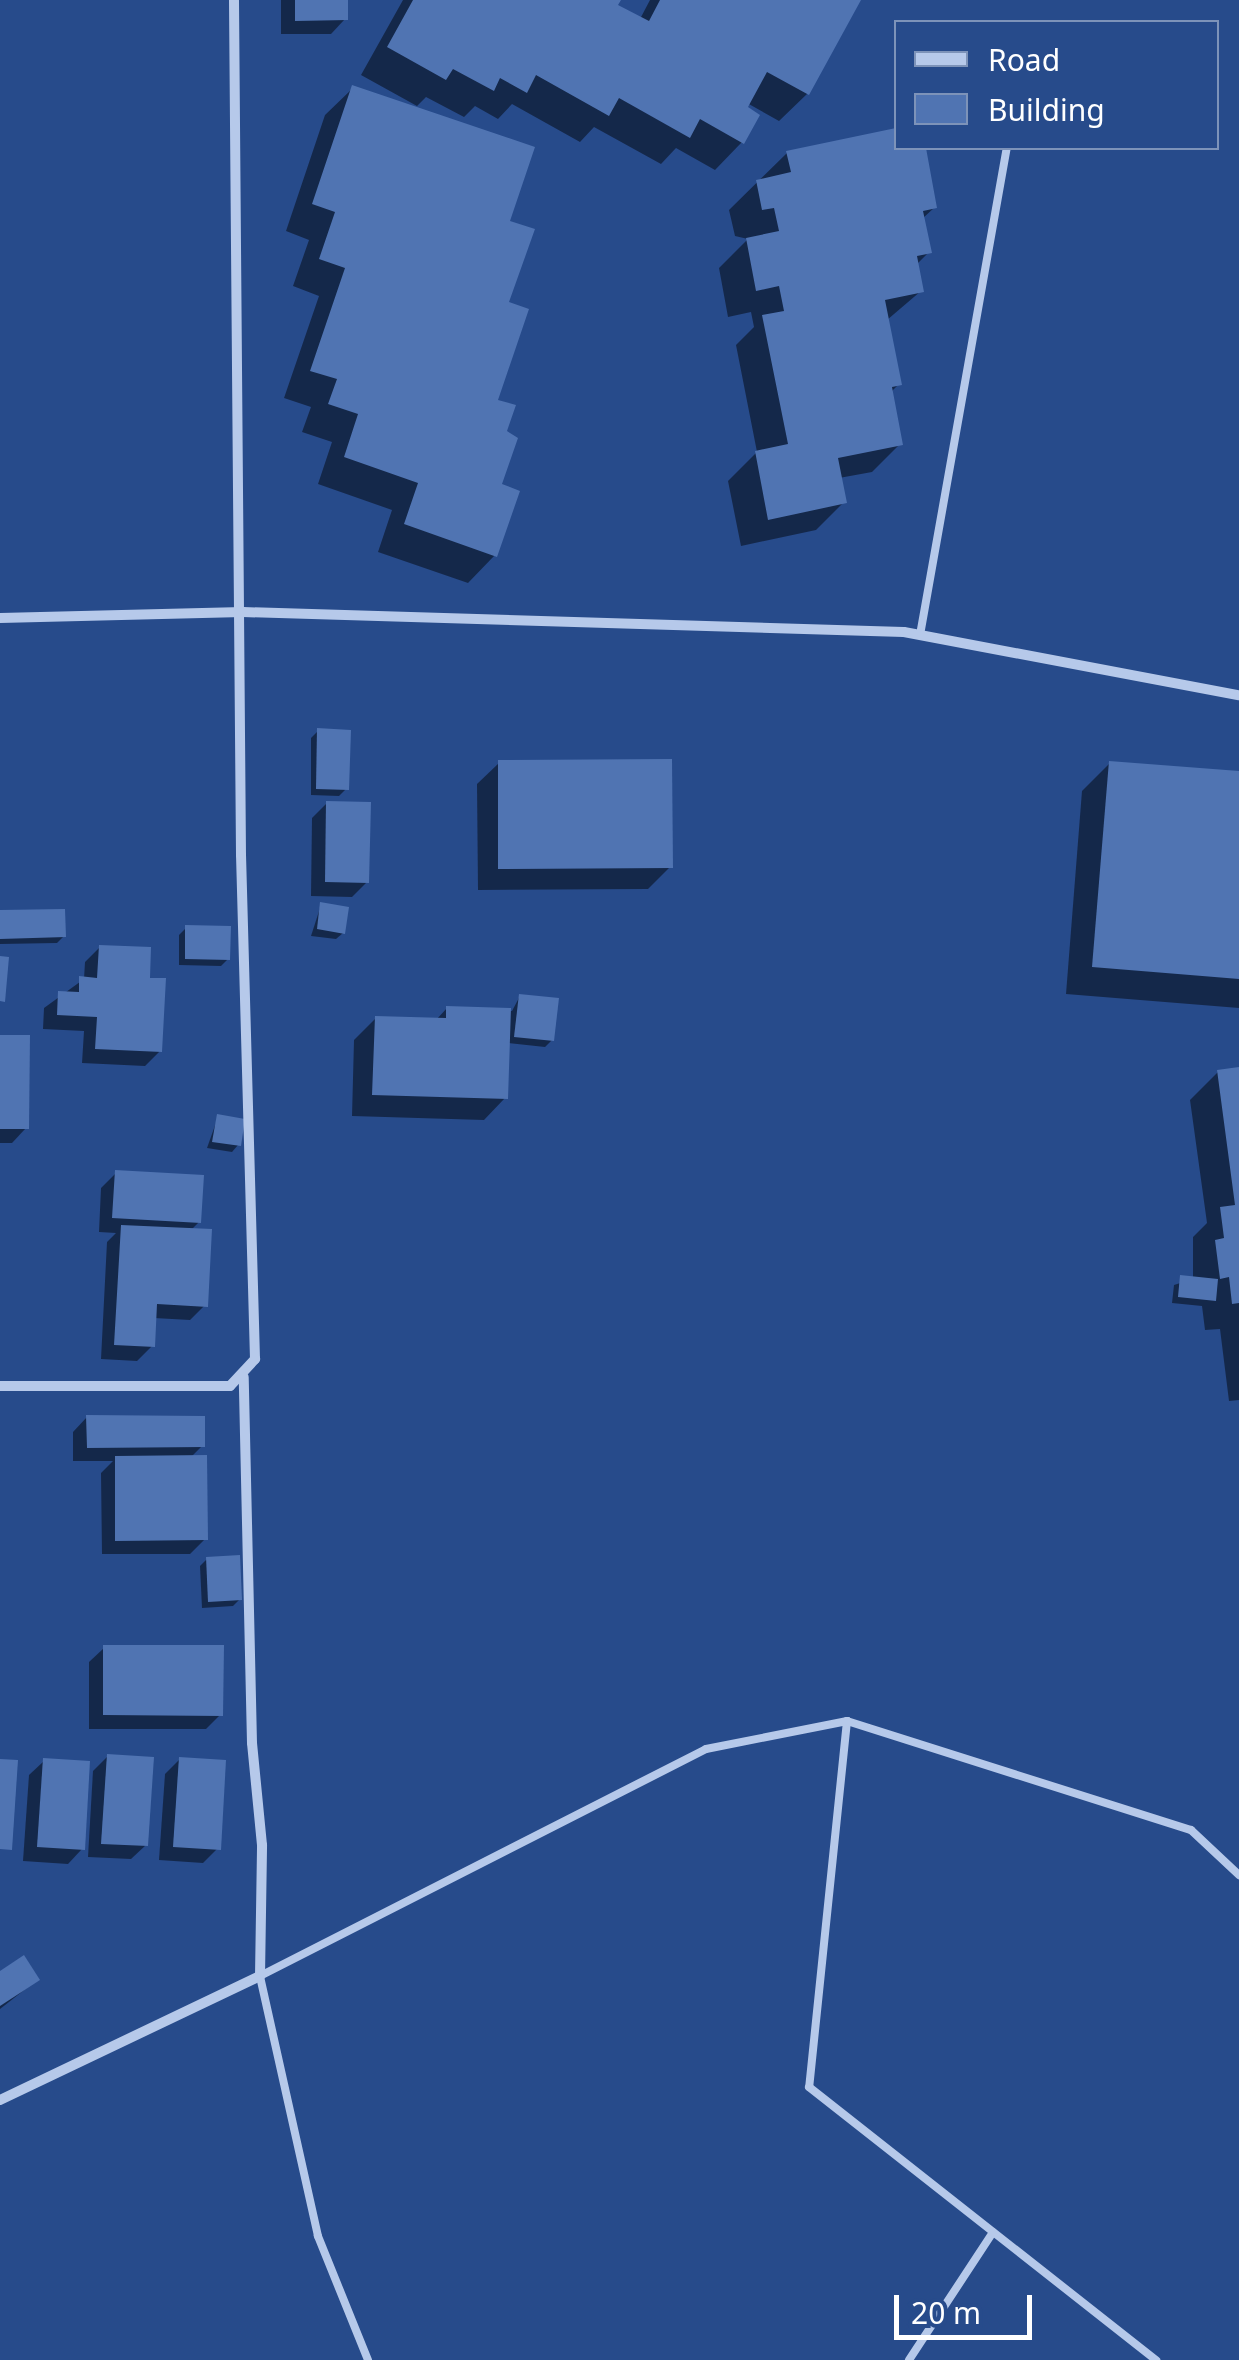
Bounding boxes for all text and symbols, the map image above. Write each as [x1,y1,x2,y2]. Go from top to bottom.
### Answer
legend [894,20,1219,150]
text: Road [988,39,1060,80]
text: Building [988,89,1105,130]
scale bar [899,2275,1036,2337]
text: 20 m [911,2292,981,2333]

